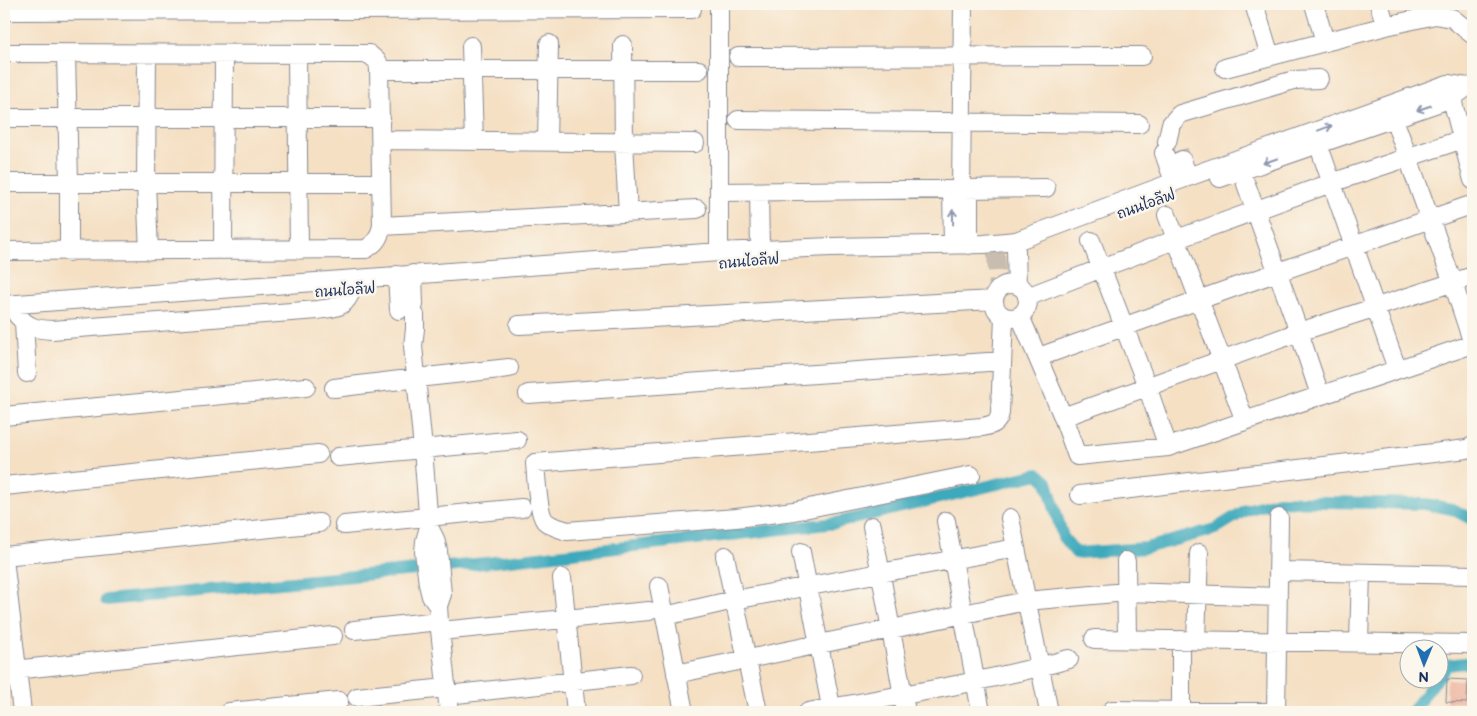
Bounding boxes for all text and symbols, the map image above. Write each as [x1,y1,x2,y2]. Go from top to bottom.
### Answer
one-way arrow [1417,104,1432,113]
one-way arrow [1317,123,1332,132]
one-way arrow [1263,157,1279,166]
street label: ถนนไอลีฟ [1114,185,1178,223]
one-way arrow [948,210,958,226]
street label: ถนนไอลีฟ [718,249,780,273]
street label: ถนนไอลีฟ [314,279,376,301]
north arrow [1400,638,1450,688]
text: N [1418,668,1429,685]

